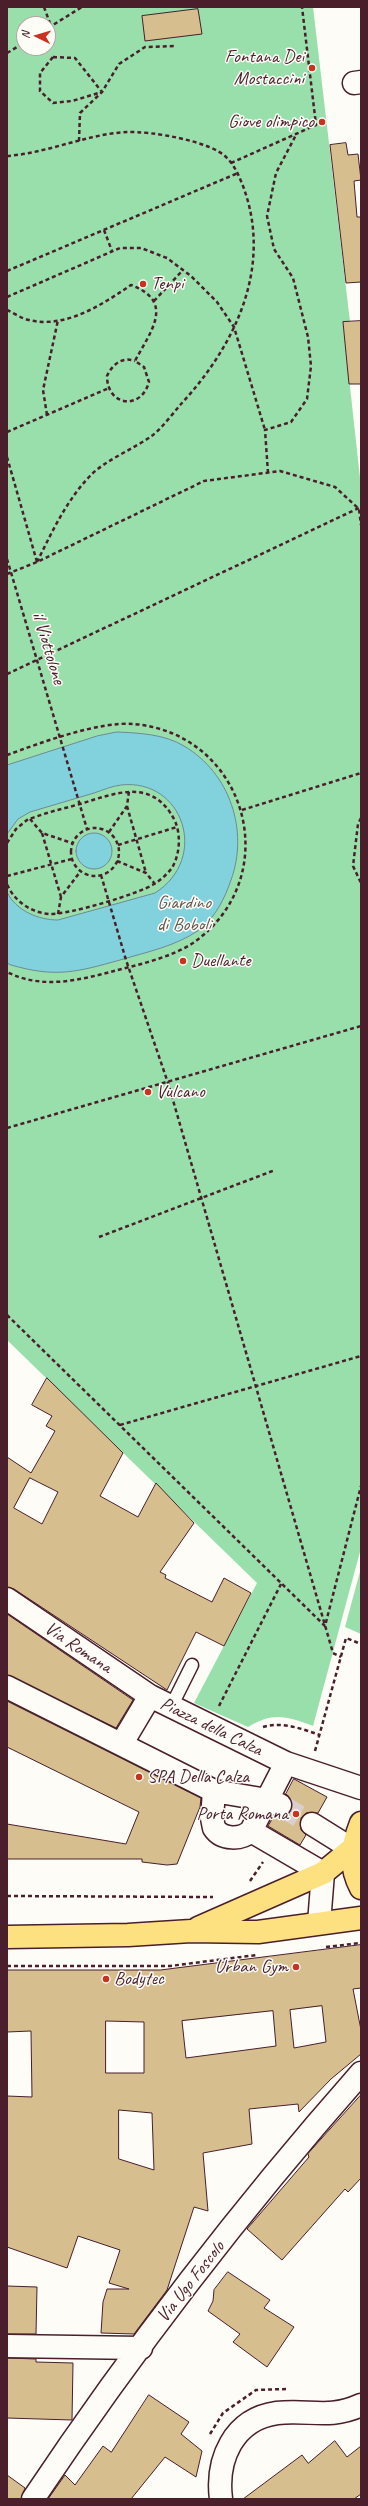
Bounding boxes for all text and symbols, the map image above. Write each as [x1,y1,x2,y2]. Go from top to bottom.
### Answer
north arrow [16,16,56,56]
text: N [18,31,32,39]
place label: Fontana Dei Mostaccini [225,46,304,90]
marker: Fontana Dei Mostaccini [307,63,317,73]
place label: Giove olimpico [228,111,314,133]
marker: Giove olimpico [317,117,327,127]
place label: Tenpi [151,273,183,295]
marker: Tenpi [138,279,148,289]
street label: il Viottolone [26,609,70,687]
park label: Giardino di Boboli [157,892,211,936]
place label: Duellante [191,950,250,972]
marker: Duellante [178,956,188,966]
place label: Vulcano [156,1081,205,1103]
marker: Vulcano [143,1087,153,1097]
street label: Via Romana [40,1617,116,1679]
street label: Piazza della Calza [156,1692,266,1762]
place label: SPA Della Calza [147,1766,249,1788]
marker: SPA Della Calza [134,1772,144,1782]
place label: Porta Romana [196,1803,288,1825]
marker: Porta Romana [291,1809,301,1819]
place label: Urban Gym [215,1956,288,1978]
marker: Urban Gym [291,1962,301,1972]
place label: Bodytec [114,1968,164,1990]
marker: Bodytec [101,1974,111,1984]
street label: Via Ugo Foscolo [152,2237,230,2327]

